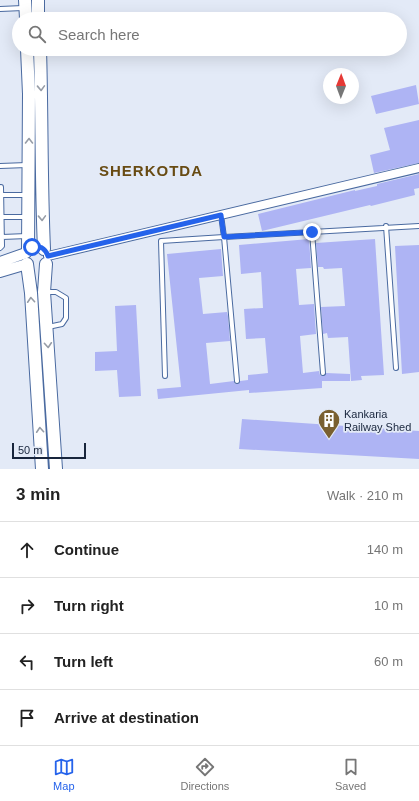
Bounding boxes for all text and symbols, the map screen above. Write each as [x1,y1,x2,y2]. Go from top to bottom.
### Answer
search box [12,12,407,56]
icon: search [26,23,48,45]
text: Search here [58,26,140,43]
north arrow [323,68,359,104]
one-way arrow [37,85,46,91]
one-way arrow [25,138,33,144]
district label: SHERKOTDA [99,162,203,179]
one-way arrow [38,215,47,221]
route end [303,223,321,241]
route start [23,238,41,256]
one-way arrow [27,297,36,303]
one-way arrow [43,342,52,348]
building icon: Kankaria Railway Shed [316,407,342,440]
place label: Kankaria Railway Shed [344,408,411,433]
one-way arrow [35,427,44,433]
scale bar [12,441,86,460]
text: 50 m [18,444,42,456]
text: 3 min [16,485,60,504]
text: Walk · 210 m [327,488,403,503]
icon: ahead [16,539,38,561]
text: Continue [54,541,119,558]
text: 140 m [367,542,403,557]
icon: right [16,595,38,617]
text: Turn right [54,597,124,614]
text: 10 m [374,598,403,613]
icon: left [16,651,38,673]
text: Turn left [54,653,113,670]
text: 60 m [374,654,403,669]
icon: arrive [16,707,38,729]
text: Arrive at destination [54,709,199,726]
tab: Map [53,756,75,792]
tab: Directions [180,756,229,792]
tab: Saved [335,756,366,792]

